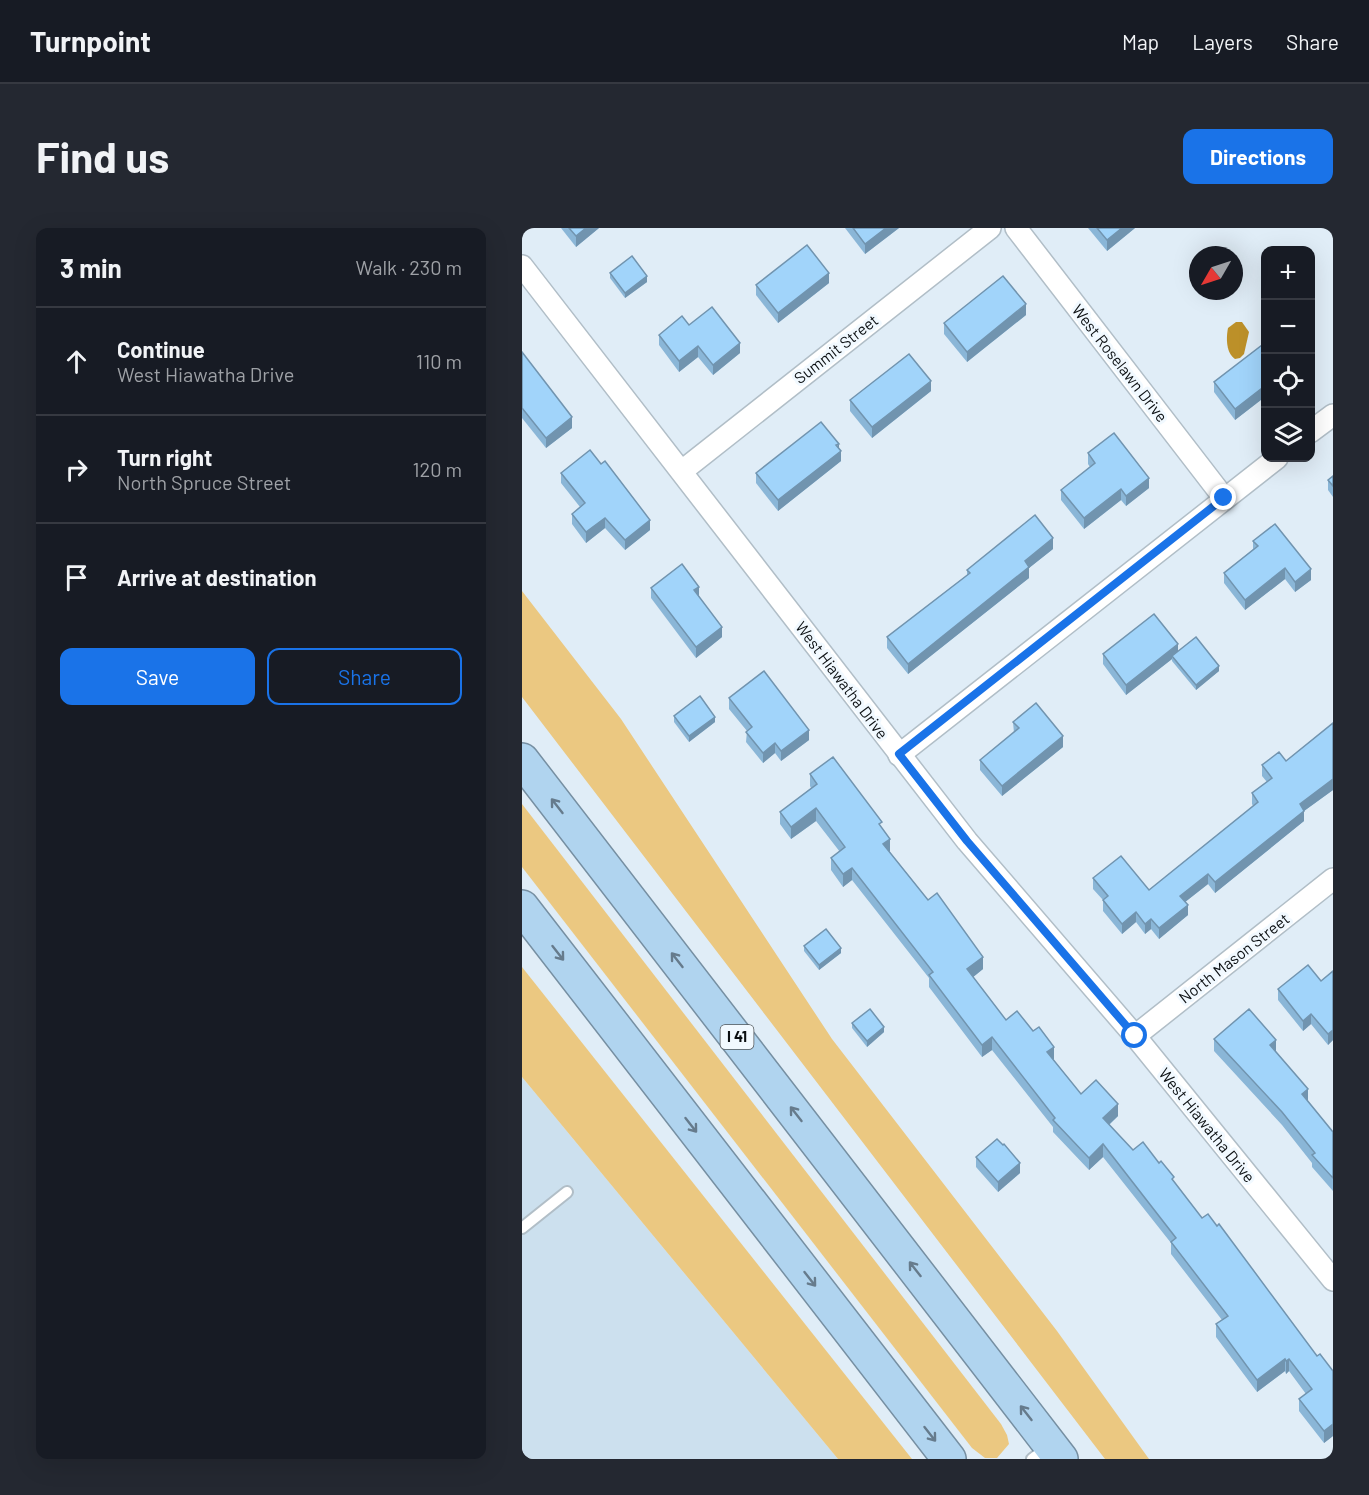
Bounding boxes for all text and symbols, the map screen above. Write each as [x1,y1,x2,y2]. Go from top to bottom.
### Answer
text: Turnpoint [30,24,151,58]
text: Map [1122,29,1159,54]
text: Layers [1192,29,1253,54]
text: Share [1286,29,1339,54]
button: Directions [1183,129,1333,184]
text: Find us [36,131,169,181]
north arrow [1189,246,1243,300]
map controls [1261,246,1315,462]
button: + [1261,246,1315,300]
text: 3 min [60,252,122,283]
text: Walk · 230 m [356,255,462,279]
street label: West Roselawn Drive [1069,300,1172,425]
button: − [1261,300,1315,354]
street label: Summit Street [790,310,881,387]
text: Continue [117,336,205,362]
icon: ahead [60,345,93,378]
text: 110 m [416,349,462,373]
button: locate [1261,354,1315,408]
text: West Hiawatha Drive [117,362,294,386]
button: layers [1261,408,1315,462]
text: Turn right [117,444,212,470]
icon: right [60,453,93,486]
text: 120 m [412,457,462,481]
text: North Spruce Street [117,470,291,494]
route end [1210,484,1236,510]
icon: arrive [60,561,93,594]
text: Arrive at destination [117,564,316,590]
street label: West Hiawatha Drive [792,617,893,742]
button: Save [60,648,255,705]
button: Share [267,648,462,705]
one-way arrow [551,798,564,814]
street label: North Mason Street [1175,909,1293,1007]
one-way arrow [551,945,564,961]
one-way arrow [670,952,683,968]
route start [1121,1022,1147,1048]
road number: I 41 [720,1025,754,1049]
street label: West Hiawatha Drive [1155,1064,1259,1186]
one-way arrow [790,1106,803,1122]
one-way arrow [685,1117,698,1133]
one-way arrow [909,1261,922,1277]
one-way arrow [804,1271,817,1287]
one-way arrow [1019,1405,1032,1421]
one-way arrow [923,1425,936,1441]

